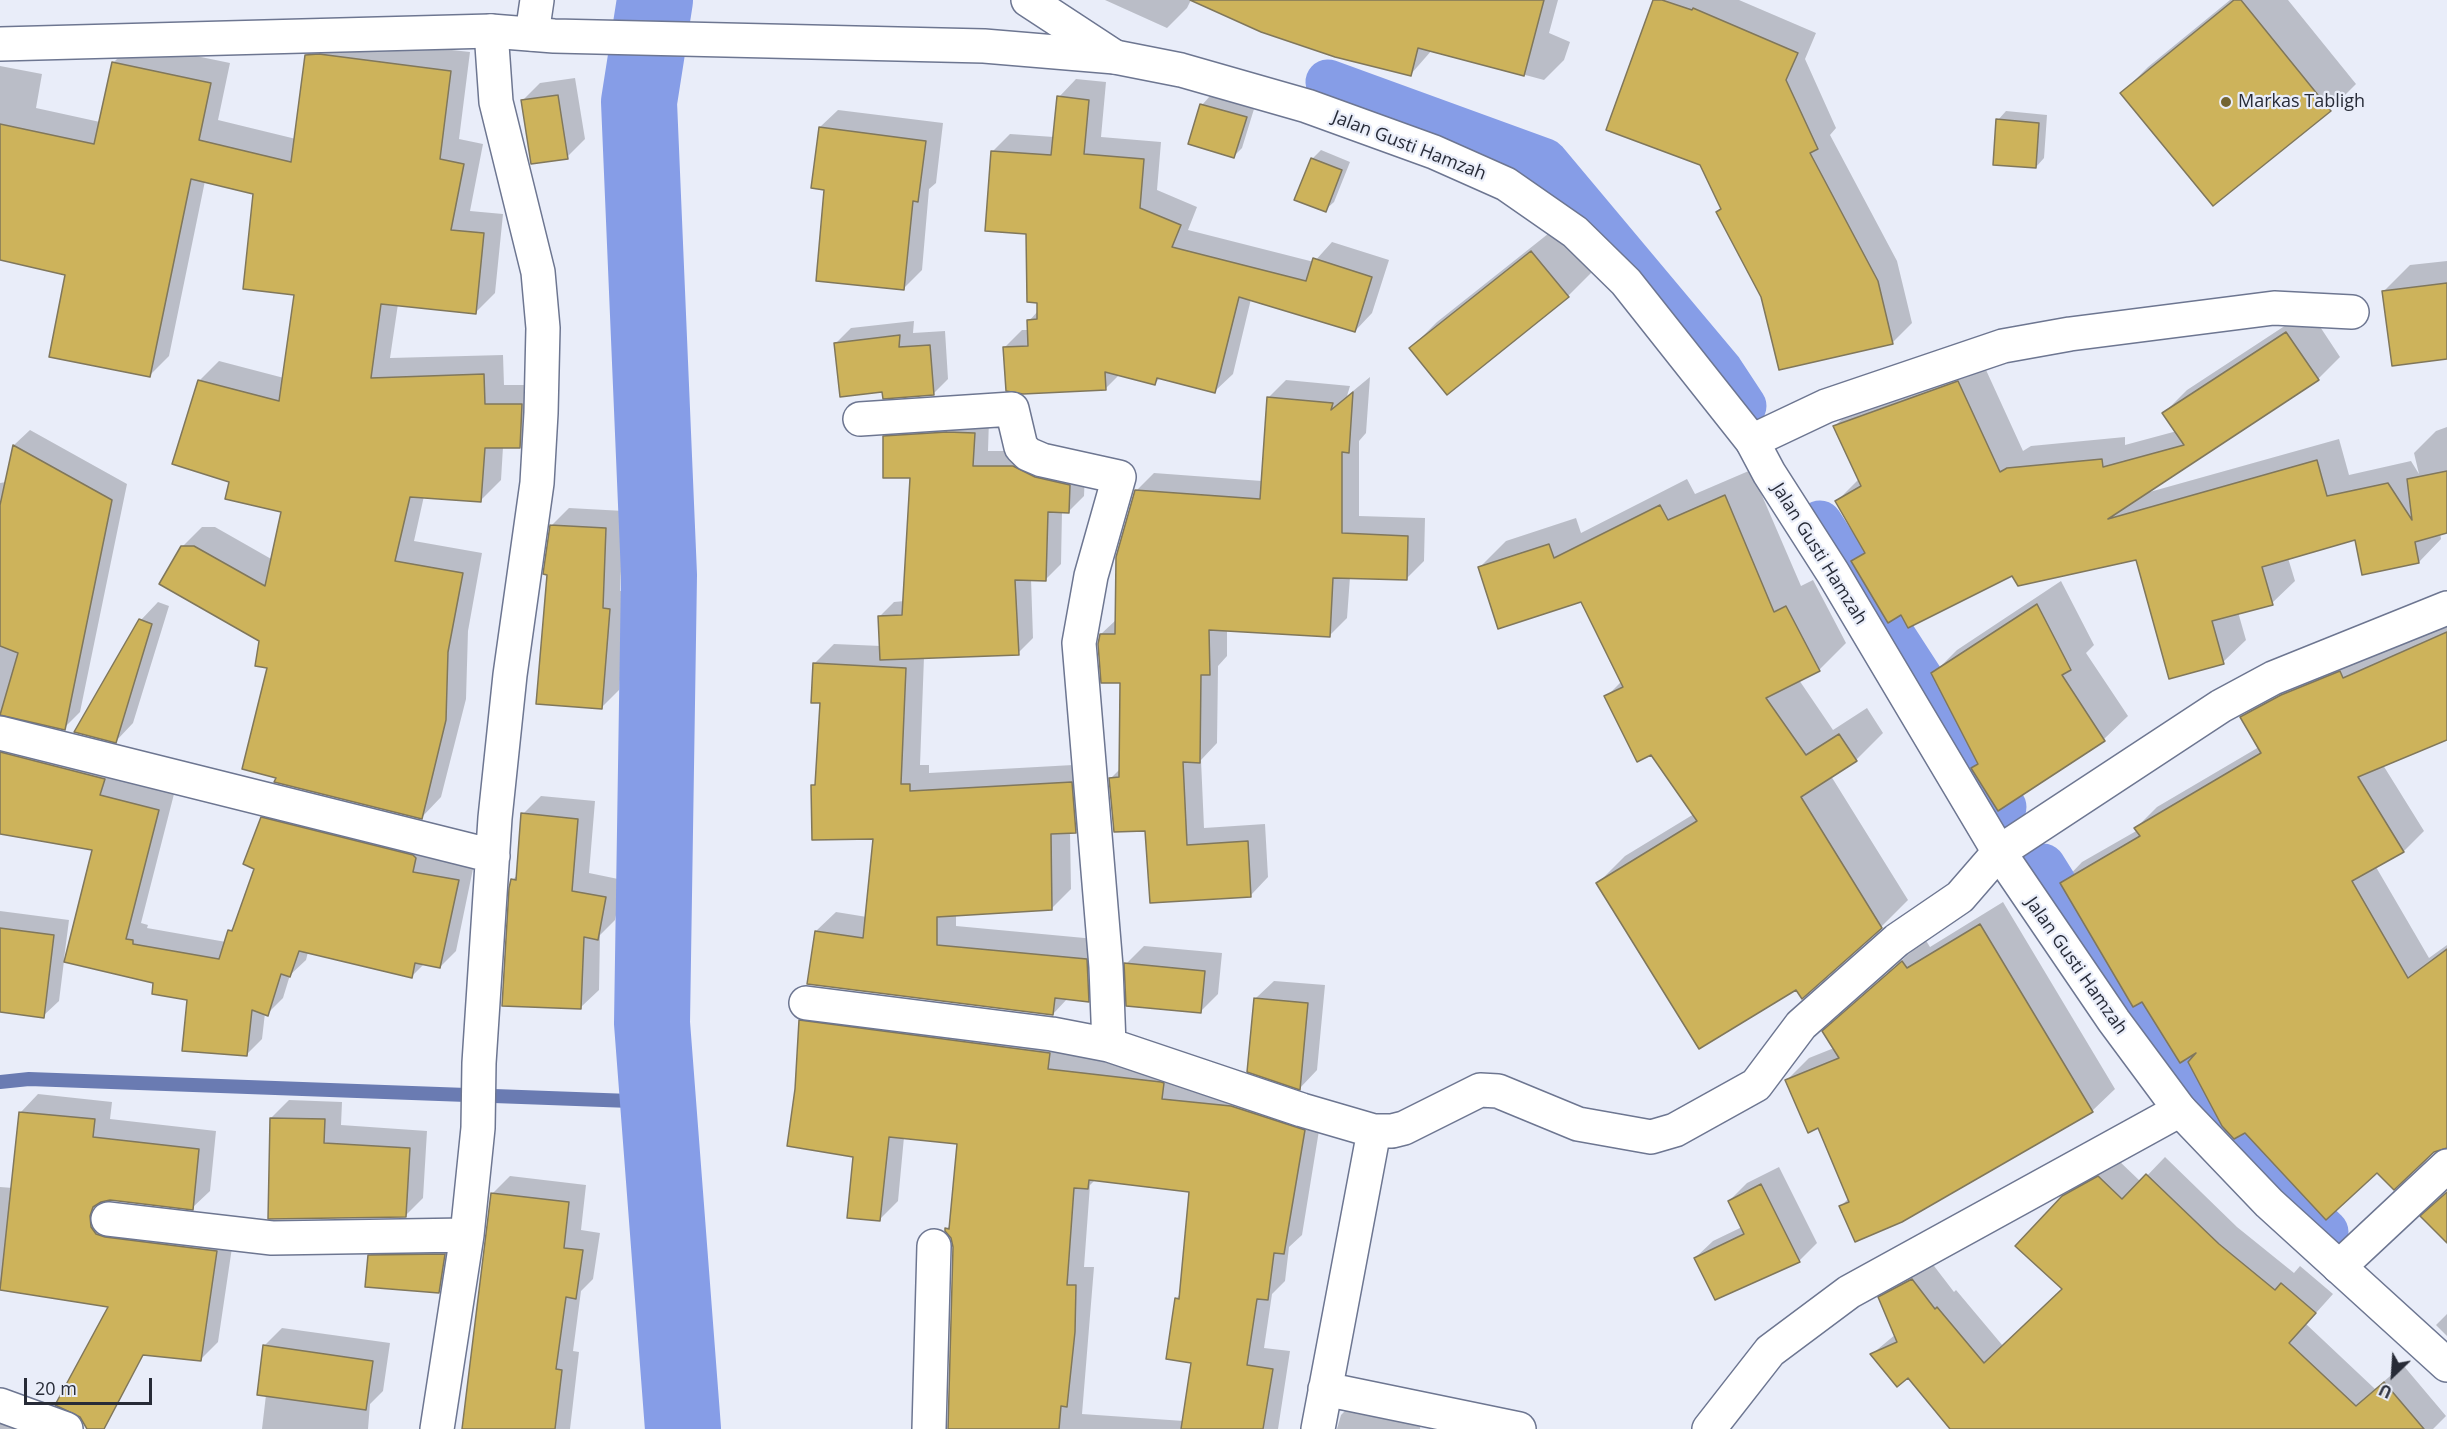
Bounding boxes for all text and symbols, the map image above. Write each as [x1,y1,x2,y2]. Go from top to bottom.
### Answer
place label: Markas Tabligh [2238,91,2365,113]
marker: Markas Tabligh [2219,95,2233,109]
street label: Jalan Gusti Hamzah [1329,107,1489,185]
street label: Jalan Gusti Hamzah [1767,479,1871,629]
street label: Jalan Gusti Hamzah [2020,893,2132,1039]
north arrow [2363,1345,2423,1405]
scale bar [27,1366,154,1404]
text: 20 m [35,1376,77,1400]
text: U [2375,1379,2396,1404]

